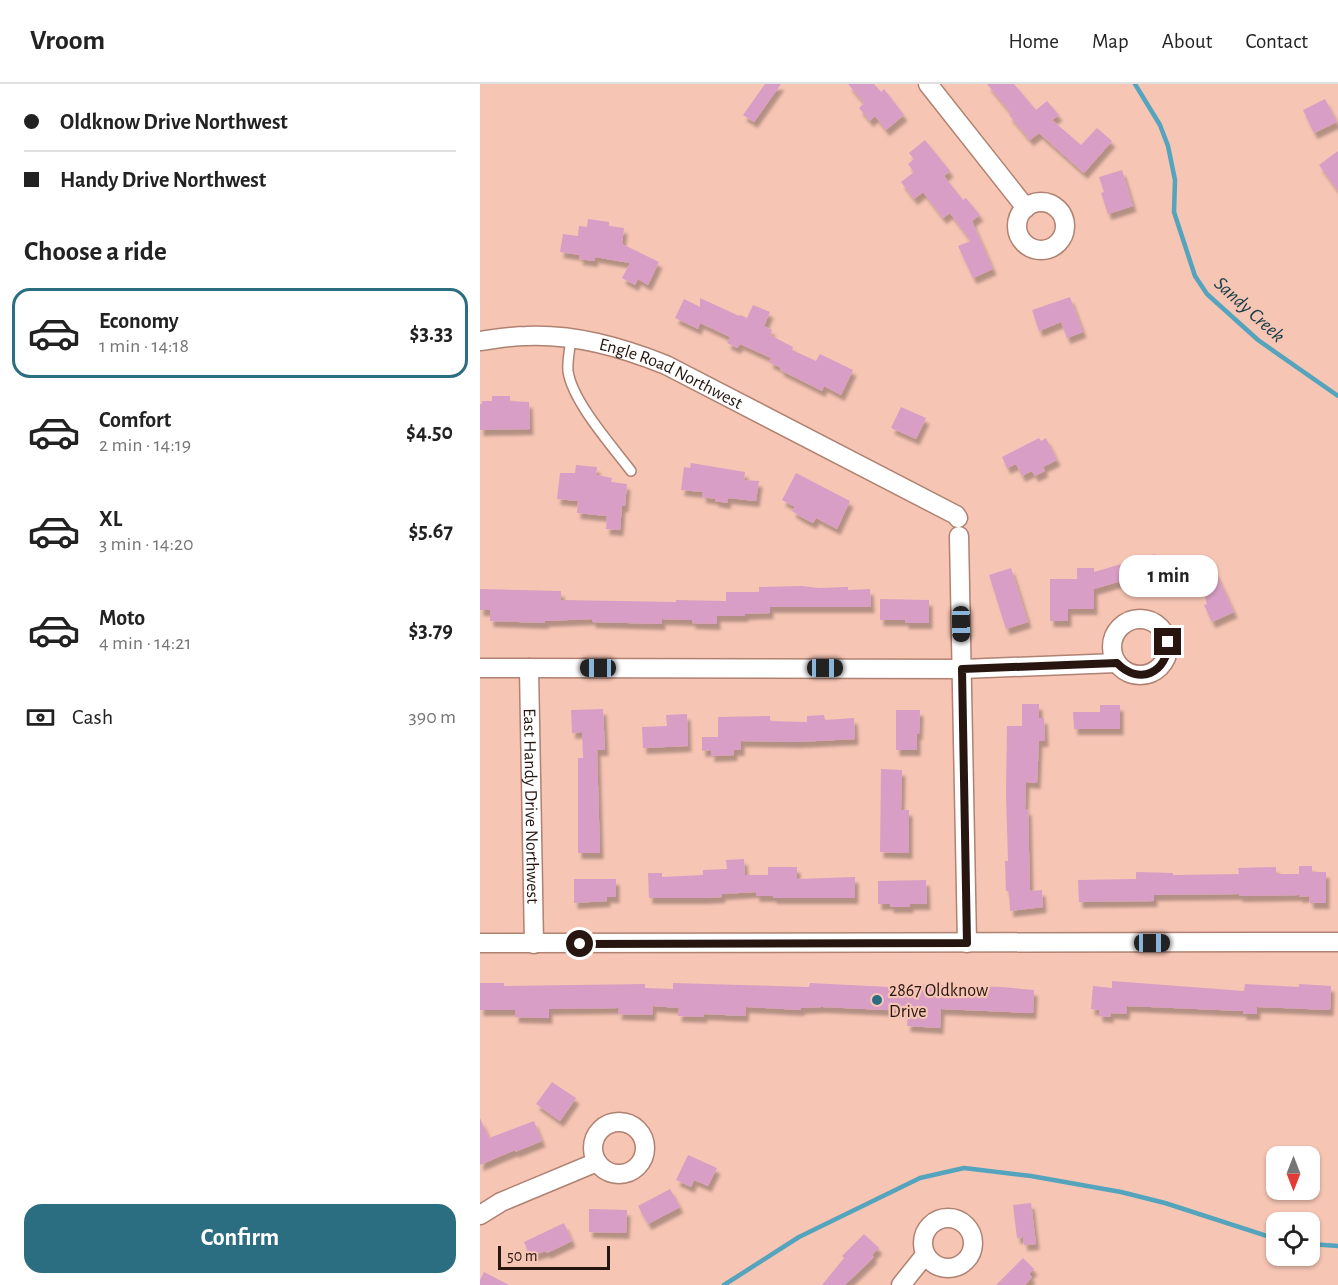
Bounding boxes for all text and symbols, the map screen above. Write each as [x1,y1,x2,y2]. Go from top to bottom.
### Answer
text: Vroom [30,27,105,55]
text: Home [1008,31,1059,52]
text: Map [1092,31,1129,52]
text: About [1162,31,1212,52]
text: Contact [1245,31,1308,52]
text: Oldknow Drive Northwest [60,111,288,133]
text: Handy Drive Northwest [60,169,266,191]
text: Choose a ride [24,238,167,265]
water label: Sandy Creek [1210,273,1288,346]
icon: car [27,306,81,360]
text: Economy [99,310,179,332]
text: $3.33 [410,322,453,344]
text: 1 min · 14:18 [99,336,189,356]
street label: Engle Road Northwest [597,336,746,413]
icon: car [27,405,81,459]
text: Comfort [99,409,171,431]
text: $4.50 [406,421,453,443]
text: 2 min · 14:19 [99,435,191,455]
icon: car [27,504,81,558]
text: XL [99,508,122,530]
text: $5.67 [408,520,453,542]
text: 3 min · 14:20 [99,534,194,554]
callout: 1 min [1118,555,1218,597]
text: 1 min [1147,566,1190,586]
icon: car [27,603,81,657]
car [952,606,970,642]
text: Moto [99,607,145,629]
text: $3.79 [408,619,453,641]
route end [1154,628,1181,655]
text: 4 min · 14:21 [99,633,191,653]
car [580,659,616,677]
car [807,659,843,677]
icon: cash [24,701,57,734]
text: Cash [72,706,113,728]
text: 390 m [409,707,456,727]
street label: East Handy Drive Northwest [520,708,541,904]
route start [566,930,593,957]
car [1134,934,1170,952]
place label: 2867 Oldknow Drive [889,982,988,1021]
marker: 2867 Oldknow Drive [870,993,884,1007]
north arrow [1266,1146,1320,1200]
map controls [1266,1146,1320,1266]
button: Confirm [24,1204,456,1273]
button: locate [1266,1212,1320,1266]
scale bar [498,1243,610,1270]
text: 50 m [507,1248,538,1264]

